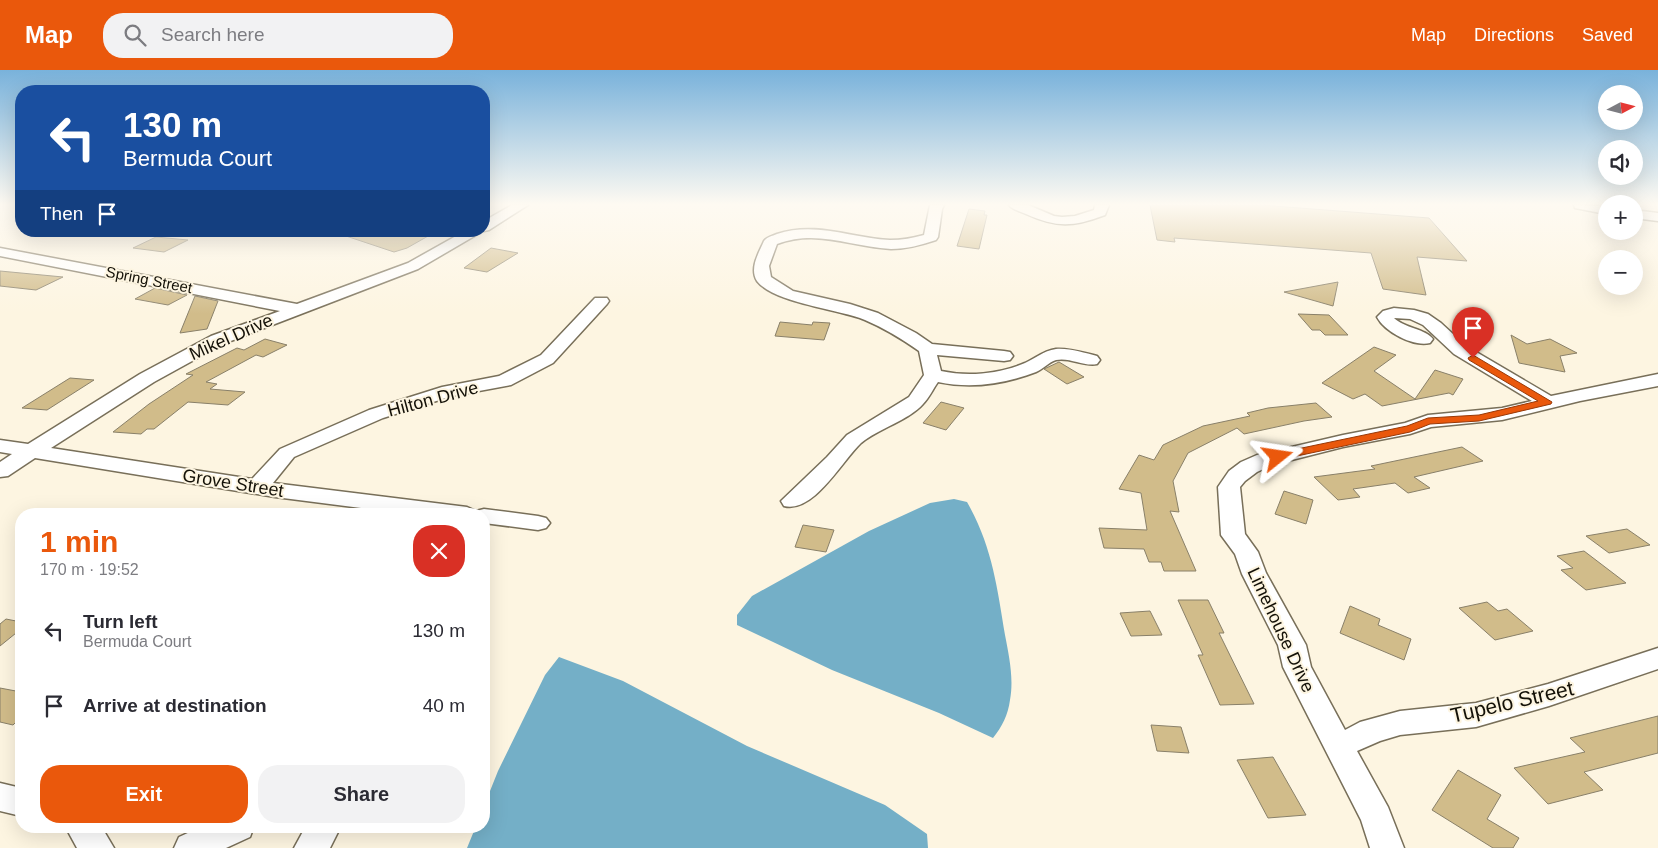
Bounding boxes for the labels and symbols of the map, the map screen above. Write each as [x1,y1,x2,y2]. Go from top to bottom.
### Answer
north arrow [1598,85,1642,130]
street label: Spring Street [105,263,195,296]
pin [1452,307,1494,358]
street label: Mikel Drive [186,310,276,364]
street label: Hilton Drive [385,377,481,421]
position arrow [1251,430,1303,482]
street label: Grove Street [181,465,285,501]
street label: Limehouse Drive [1243,565,1319,695]
street label: Tupelo Street [1448,676,1576,727]

